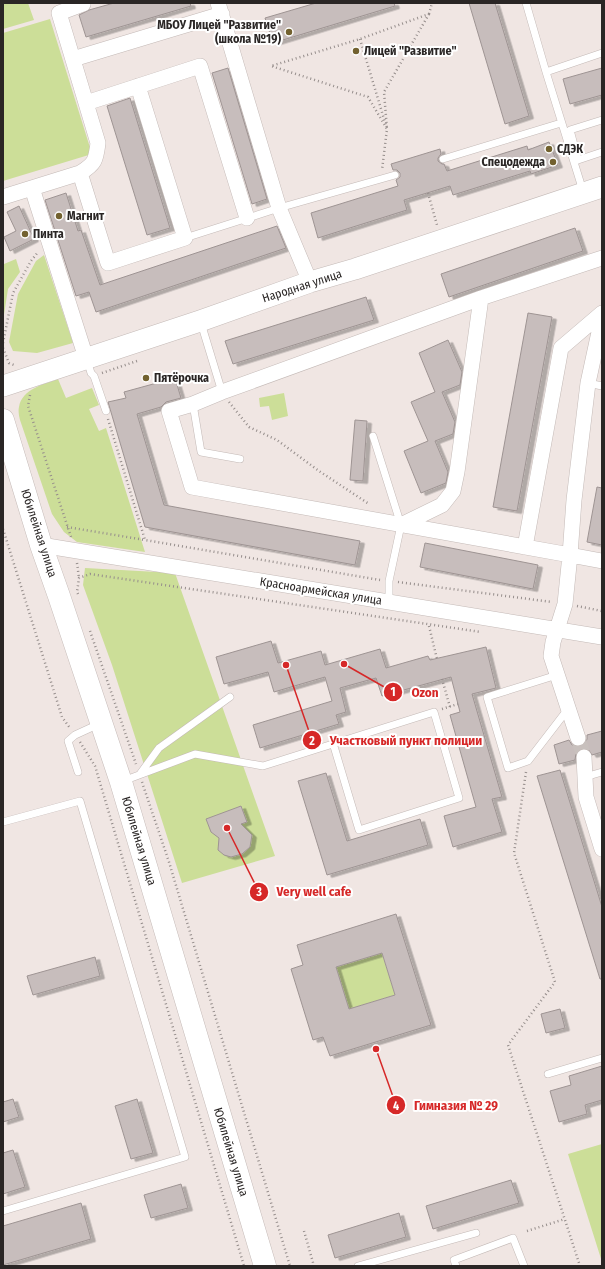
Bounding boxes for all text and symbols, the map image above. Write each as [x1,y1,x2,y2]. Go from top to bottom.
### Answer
place label: МБОУ Лицей "Развитие" (школа №19) [157,18,281,46]
marker: МБОУ Лицей "Развитие" (школа №19) [284,27,294,37]
place label: Лицей "Развитие" [364,44,457,58]
marker: Лицей "Развитие" [351,46,361,56]
place label: СДЭК [557,142,583,156]
marker: СДЭК [544,144,554,154]
place label: Спецодежда [482,155,545,169]
marker: Спецодежда [548,157,558,167]
place label: Магнит [67,209,105,223]
marker: Магнит [54,211,64,221]
place label: Пинта [33,227,64,241]
marker: Пинта [20,229,30,239]
street label: Народная улица [260,267,344,305]
place label: Пятёрочка [154,371,209,385]
marker: Пятёрочка [141,373,151,383]
street label: Юбилейная улица [18,487,60,579]
street label: Красноармейская улица [259,574,383,608]
callout: Ozon [383,679,446,704]
text: 1 [390,685,396,699]
text: Ozon [411,685,439,700]
callout: Участковый пункт полиции [302,728,490,753]
text: Участковый пункт полиции [329,733,482,748]
text: 2 [308,734,315,748]
street label: Юбилейная улица [119,795,159,887]
callout: Very well cafe [249,879,359,904]
text: Very well cafe [276,884,352,899]
text: 3 [255,885,262,899]
callout: Гимназия № 29 [386,1093,506,1118]
text: Гимназия № 29 [414,1098,498,1113]
text: 4 [393,1099,399,1113]
street label: Юбилейная улица [211,1106,251,1198]

